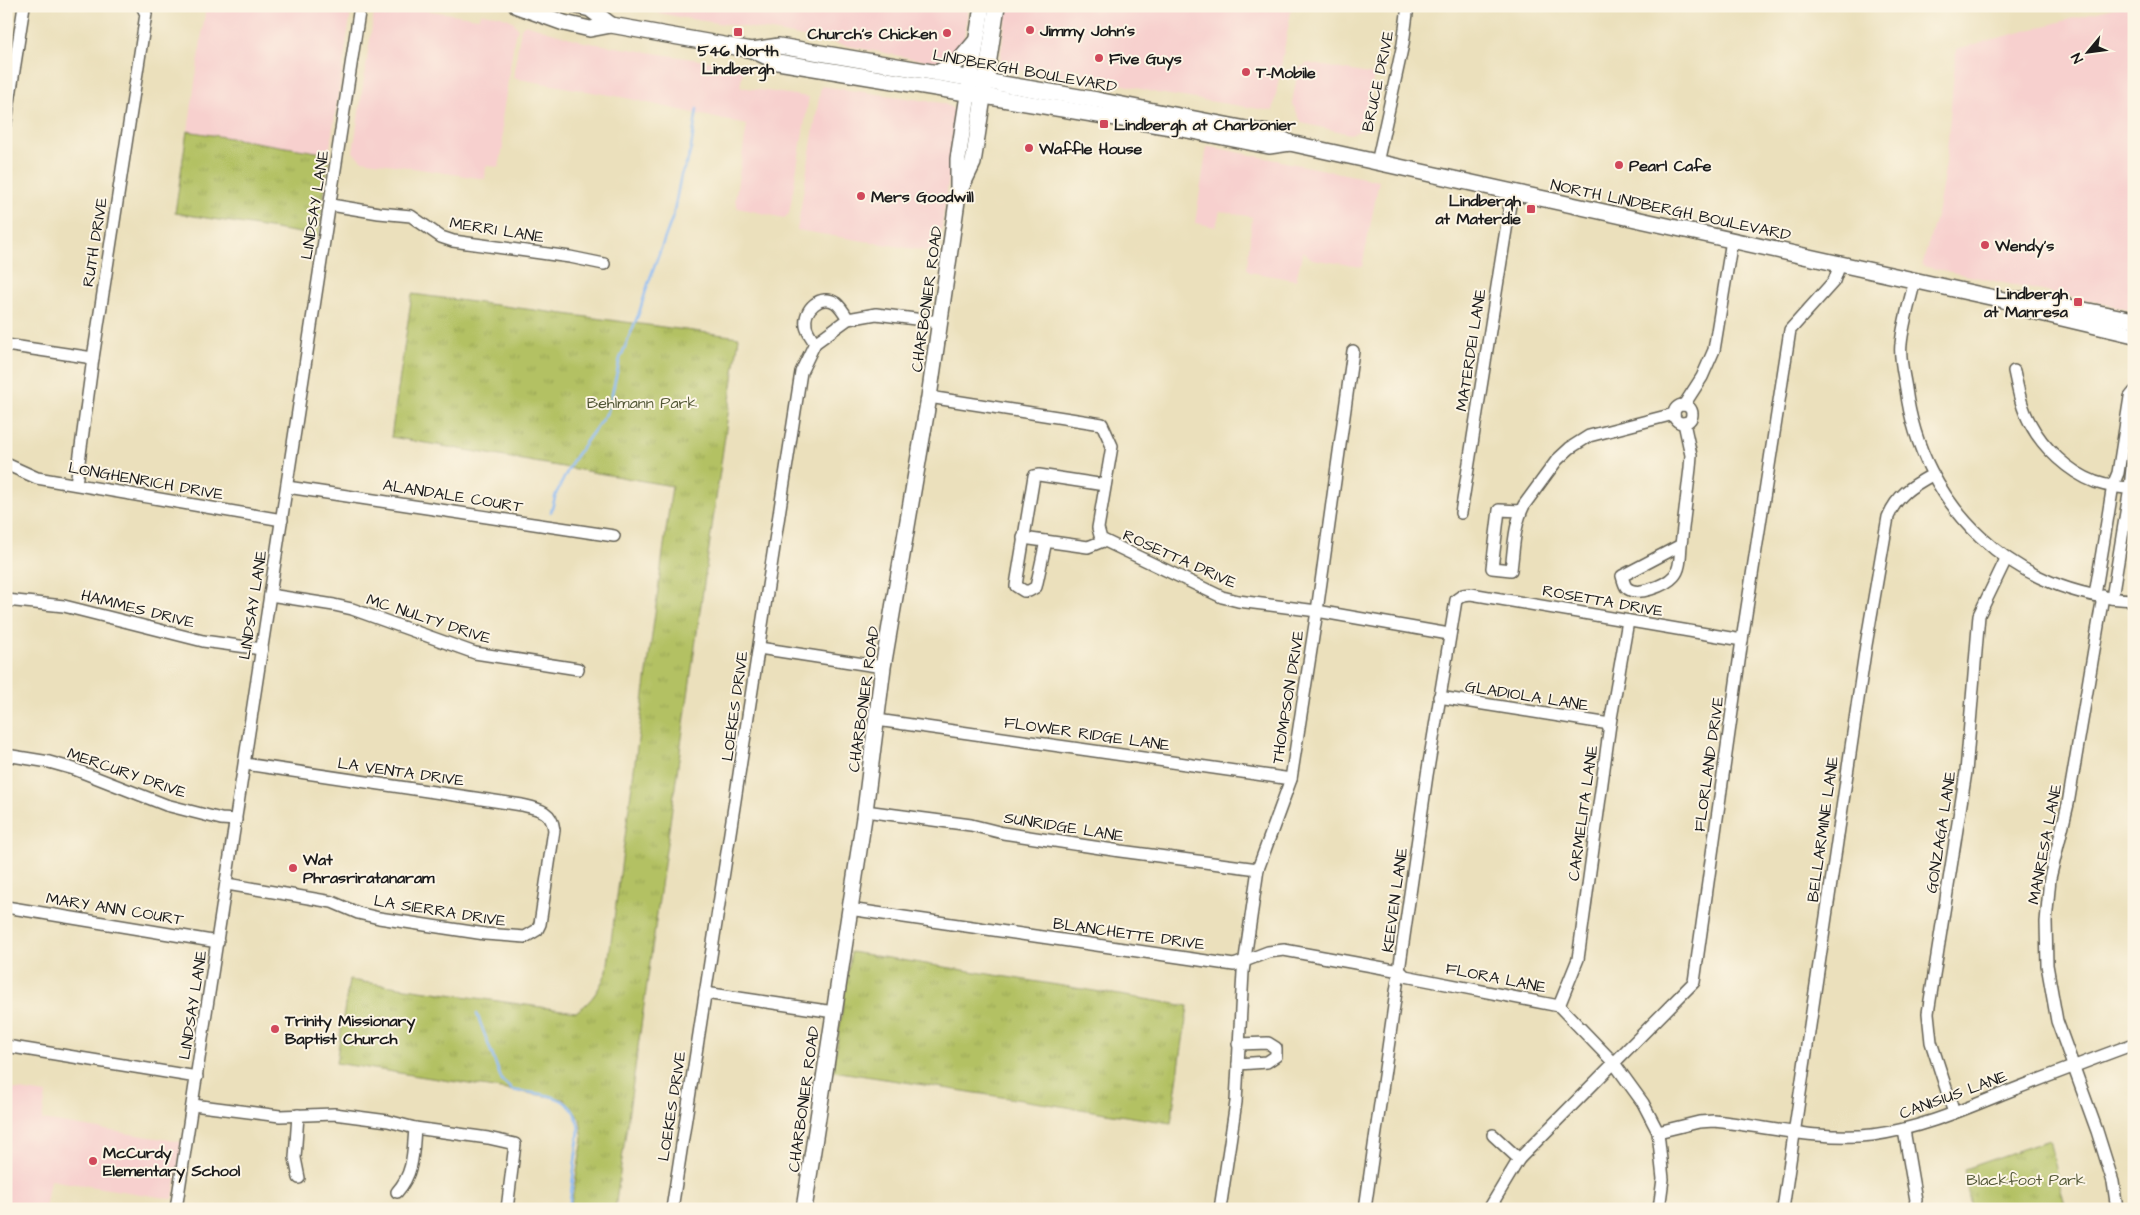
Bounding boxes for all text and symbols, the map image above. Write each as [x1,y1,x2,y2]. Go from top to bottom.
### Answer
place label: Jimmy John's [1039,20,1135,43]
place label: Church's Chicken [807,23,937,45]
marker: Jimmy John's [1024,24,1036,36]
marker: 546 North Lindbergh [732,26,744,38]
marker: Church's Chicken [941,27,953,39]
street label: BRUCE DRIVE [1357,28,1400,134]
north arrow [2062,28,2112,78]
place label: 546 North Lindbergh [698,40,780,82]
street label: LINDBERGH BOULEVARD [931,44,1119,98]
place label: Five Guys [1109,48,1182,71]
text: N [2067,49,2088,67]
marker: Five Guys [1093,52,1105,64]
place label: T-Mobile [1255,62,1316,84]
marker: T-Mobile [1240,66,1252,78]
place label: Lindbergh at Charbonier [1114,114,1296,138]
marker: Lindbergh at Charbonier [1098,118,1110,130]
place label: Waffle House [1038,138,1143,160]
marker: Waffle House [1023,142,1035,154]
street label: LINDSAY LANE [296,148,335,261]
place label: Pearl Cafe [1629,155,1712,177]
marker: Pearl Cafe [1613,159,1625,171]
street label: NORTH LINDBERGH BOULEVARD [1549,174,1793,246]
place label: Mers Goodwill [871,186,974,208]
marker: Mers Goodwill [855,190,867,202]
place label: Lindbergh at Materdie [1434,190,1522,230]
street label: RUTH DRIVE [77,195,113,288]
marker: Lindbergh at Materdie [1525,203,1537,215]
street label: MERRI LANE [448,212,546,248]
street label: CHARBONIER ROAD [906,225,948,374]
place label: Wendy's [1994,235,2054,258]
marker: Wendy's [1979,239,1991,251]
place label: Lindbergh at Manresa [1983,283,2069,323]
street label: MATERDEI LANE [1450,287,1492,413]
marker: Lindbergh at Manresa [2072,296,2084,308]
park label: Behlmann Park [587,392,697,414]
street label: LONGHENRICH DRIVE [67,457,226,506]
street label: ALANDALE COURT [381,474,525,518]
street label: ROSETTA DRIVE [1119,524,1240,594]
street label: LINDSAY LANE [234,548,273,661]
street label: ROSETTA DRIVE [1541,580,1665,623]
street label: HAMMES DRIVE [79,584,197,634]
street label: MC NULTY DRIVE [364,588,494,650]
street label: CHARBONIER ROAD [843,625,885,774]
street label: THOMPSON DRIVE [1267,628,1309,766]
street label: LOEKES DRIVE [716,649,754,763]
street label: GLADIOLA LANE [1464,675,1591,717]
street label: FLORLAND DRIVE [1689,695,1729,833]
street label: FLOWER RIDGE LANE [1003,711,1172,757]
street label: MERCURY DRIVE [64,742,190,804]
street label: CARMELITA LANE [1563,743,1603,882]
street label: LA VENTA DRIVE [336,752,466,792]
street label: BELLARMINE LANE [1802,754,1844,903]
street label: GONZAGA LANE [1920,769,1962,895]
street label: MANRESA LANE [2023,782,2068,906]
street label: SUNRIDGE LANE [1002,807,1126,847]
street label: KEEVEN LANE [1377,846,1413,954]
place label: Wat Phrasriratanaram [302,849,435,889]
marker: Wat Phrasriratanaram [287,862,299,874]
street label: MARY ANN COURT [44,887,185,931]
street label: LA SIERRA DRIVE [372,890,508,932]
street label: BLANCHETTE DRIVE [1052,912,1207,956]
street label: LINDSAY LANE [174,948,213,1061]
street label: FLORA LANE [1444,957,1548,999]
place label: Trinity Missionary Baptist Church [284,1010,415,1050]
marker: Trinity Missionary Baptist Church [269,1023,281,1035]
street label: CHARBONIER ROAD [783,1025,825,1174]
street label: LOEKES DRIVE [652,1049,692,1163]
street label: CANISIUS LANE [1896,1065,2011,1125]
place label: McCurdy Elementary School [103,1142,241,1183]
marker: McCurdy Elementary School [87,1155,99,1167]
park label: Blackfoot Park [1966,1169,2086,1191]

